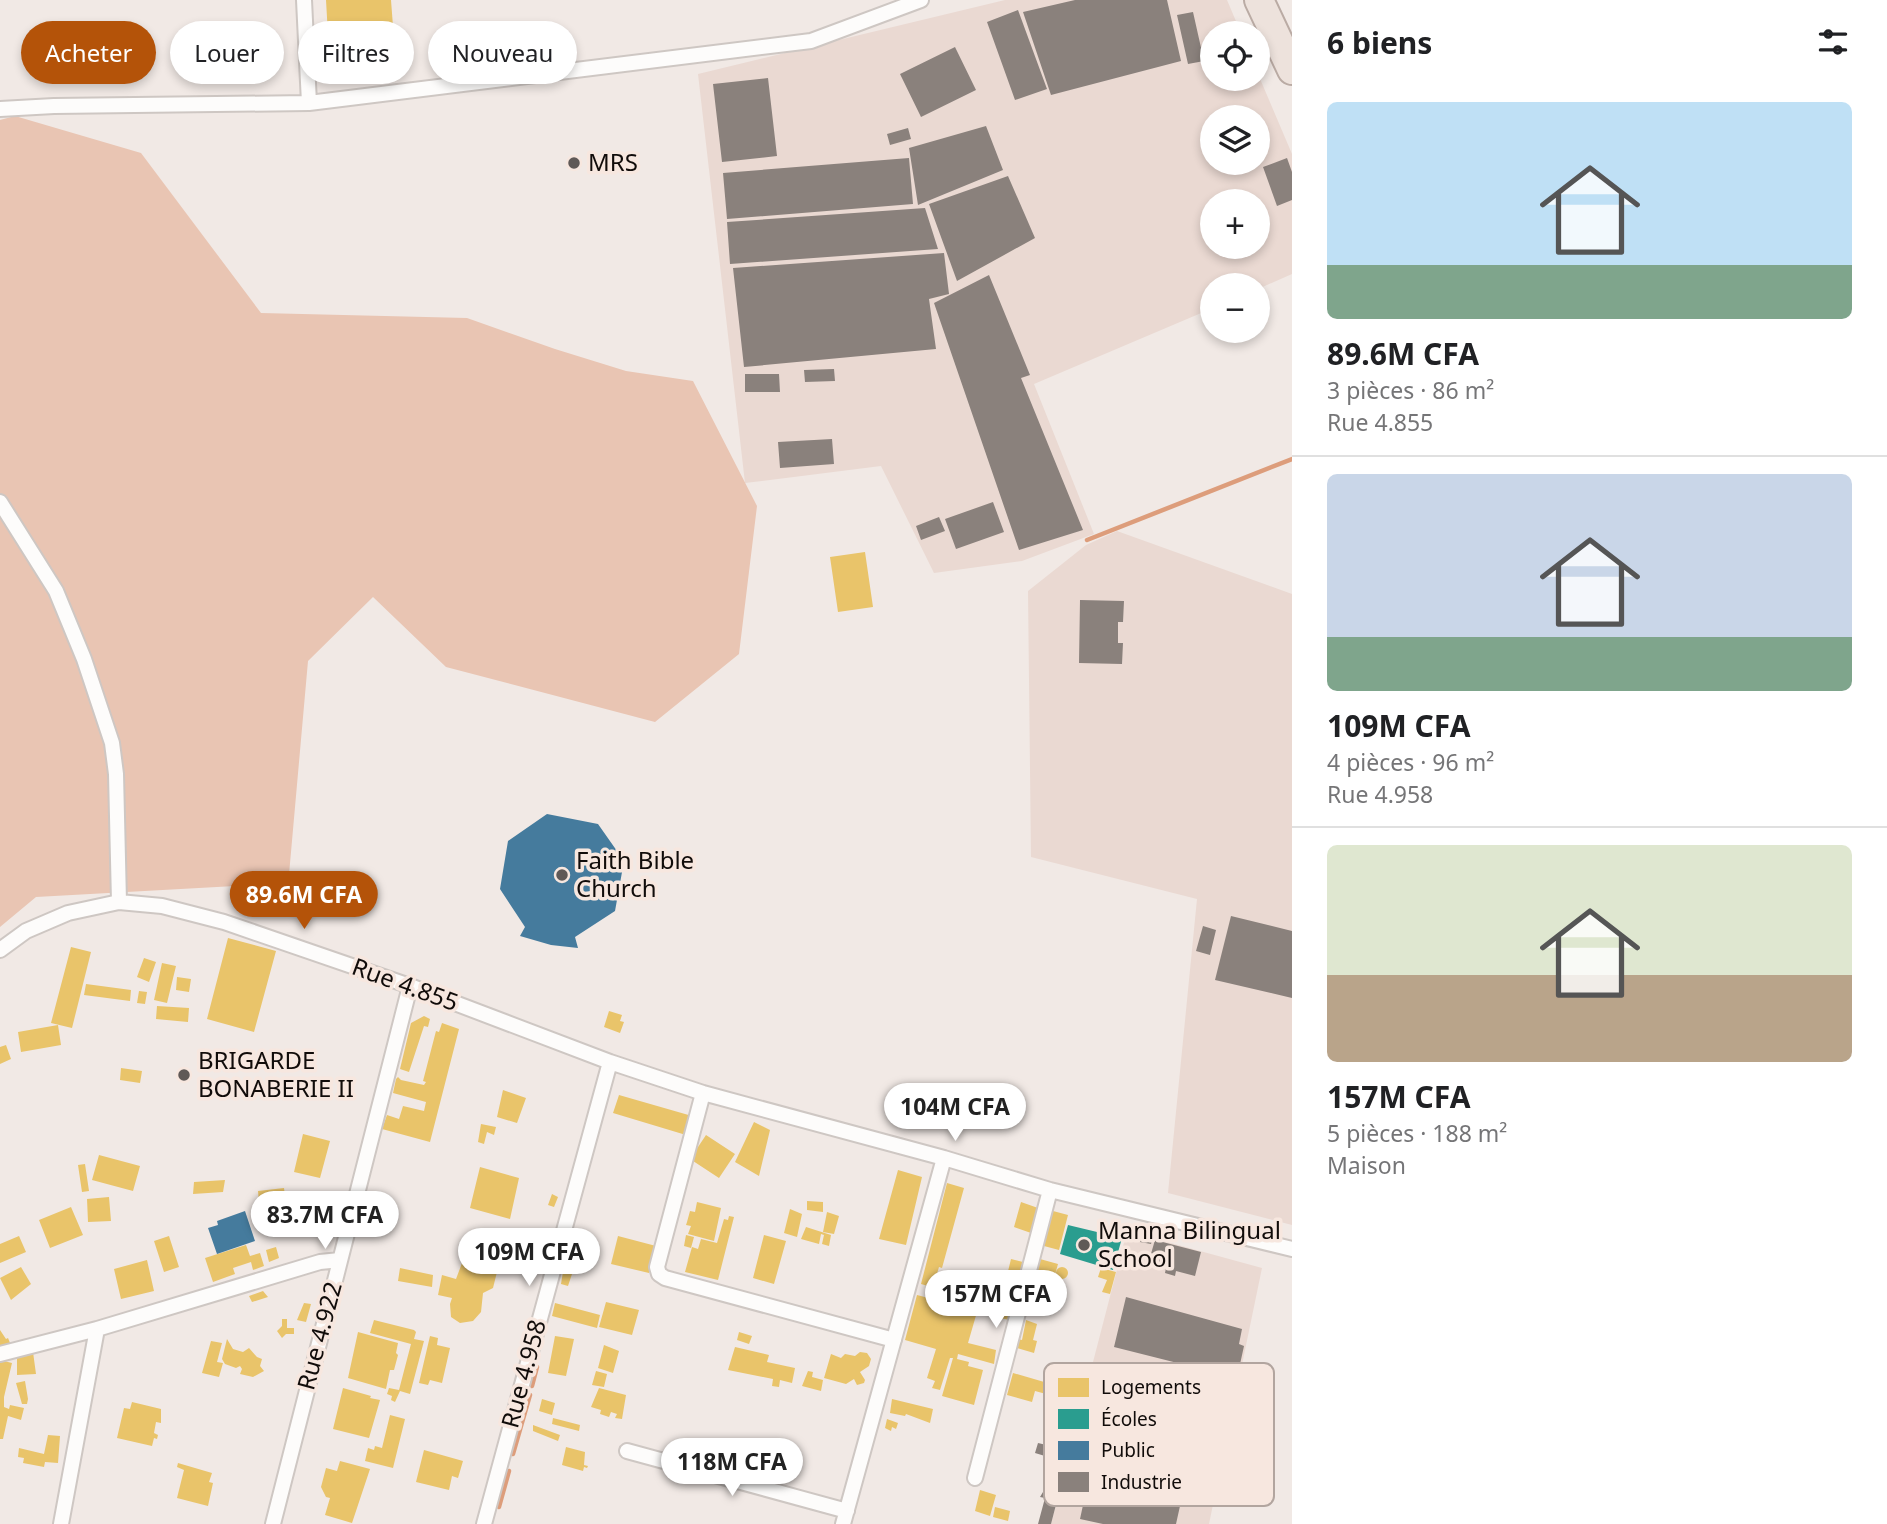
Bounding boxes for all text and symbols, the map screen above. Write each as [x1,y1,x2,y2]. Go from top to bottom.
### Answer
chip: Acheter [21,21,156,84]
chip: Louer [170,21,284,84]
chip: Filtres [298,21,414,84]
chip: Nouveau [428,21,577,84]
map controls [1200,21,1270,343]
button: locate [1200,21,1270,91]
text: 6 biens [1327,22,1432,63]
icon: filters [1814,23,1852,61]
button: layers [1200,105,1270,175]
place label: MRS [588,145,638,178]
icon: home [1527,147,1653,273]
marker: MRS [566,155,582,171]
button: + [1200,189,1270,259]
button: − [1200,273,1270,343]
text: 89.6M CFA [1327,333,1479,374]
text: 3 pièces · 86 m² [1327,374,1494,406]
text: Rue 4.855 [1327,406,1433,438]
icon: home [1527,519,1653,645]
text: 109M CFA [1327,705,1470,746]
text: 4 pièces · 96 m² [1327,746,1494,778]
text: Rue 4.958 [1327,778,1433,810]
place label: Faith Bible Church [576,843,694,904]
marker: Faith Bible Church [554,867,570,883]
pin: 89.6M CFA [224,872,384,931]
text: 89.6M CFA [246,878,362,910]
icon: home [1527,890,1653,1016]
street label: Rue 4.855 [348,949,463,1018]
place label: BRIGARDE BONABERIE II [198,1043,354,1104]
marker: BRIGARDE BONABERIE II [176,1067,192,1083]
text: 157M CFA [1327,1076,1470,1117]
pin: 104M CFA [883,1084,1027,1143]
text: 104M CFA [900,1090,1010,1122]
text: 5 pièces · 188 m² [1327,1117,1507,1149]
text: Maison [1327,1149,1406,1181]
pin: 83.7M CFA [245,1192,405,1251]
text: 83.7M CFA [267,1198,383,1230]
place label: Manna Bilingual School [1098,1213,1281,1274]
pin: 109M CFA [457,1228,601,1288]
text: 109M CFA [474,1235,584,1267]
marker: Manna Bilingual School [1076,1237,1092,1253]
pin: 157M CFA [924,1270,1068,1330]
text: 157M CFA [941,1277,1051,1309]
street label: Rue 4.922 [288,1278,349,1393]
street label: Rue 4.958 [492,1316,553,1431]
legend [1044,1363,1274,1506]
text: Logements [1101,1374,1201,1400]
text: Écoles [1101,1406,1157,1432]
text: Public [1101,1437,1155,1463]
pin: 118M CFA [660,1438,804,1498]
text: 118M CFA [677,1445,787,1477]
text: Industrie [1101,1469,1182,1495]

